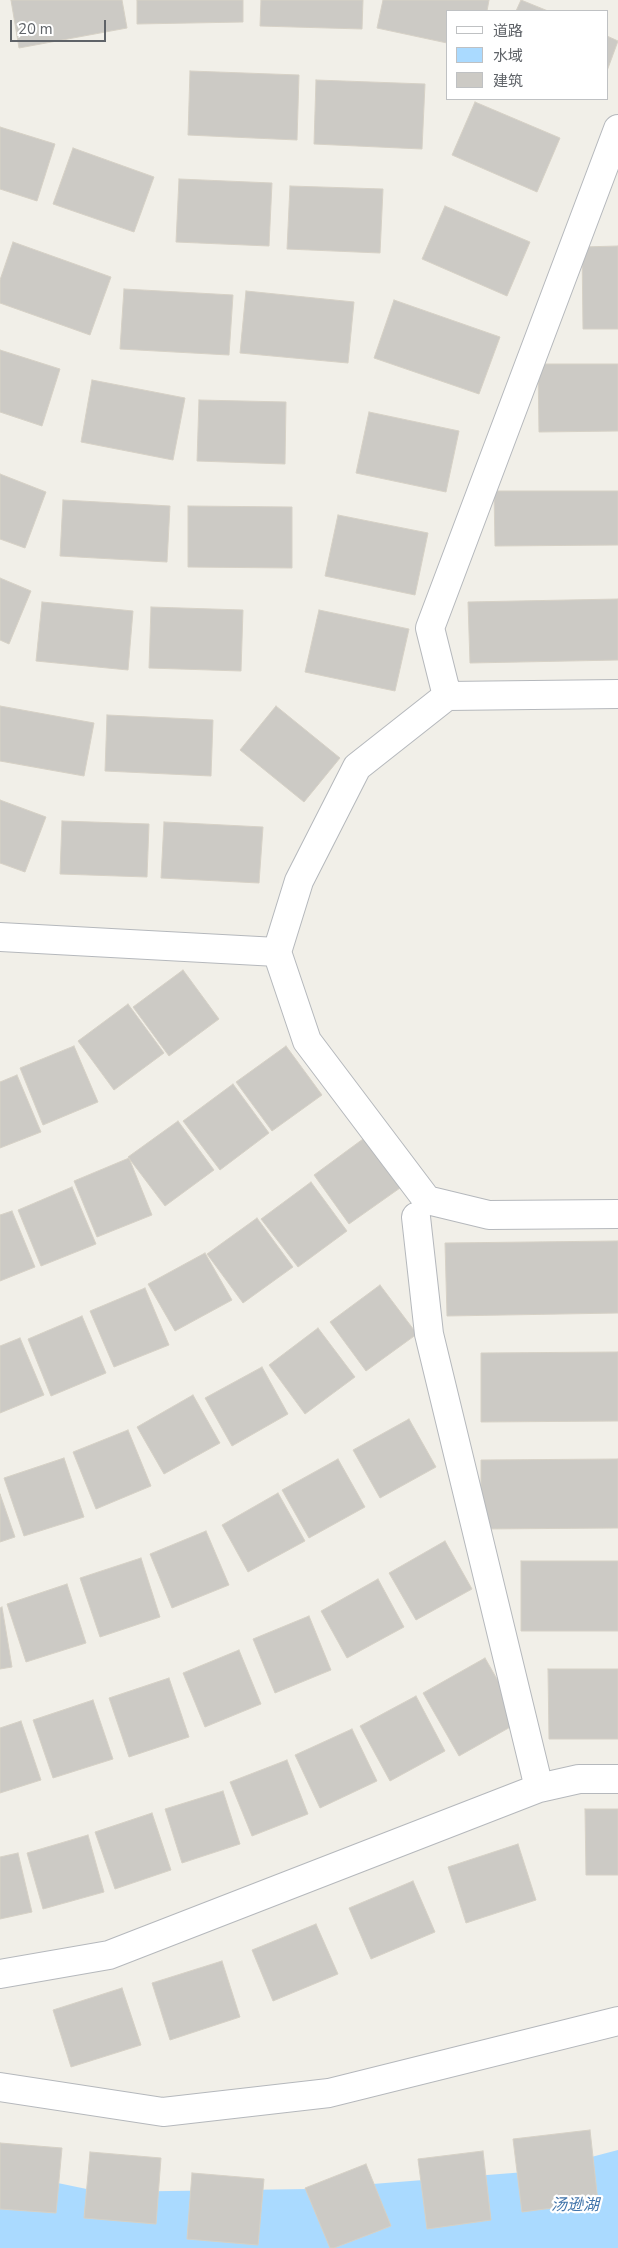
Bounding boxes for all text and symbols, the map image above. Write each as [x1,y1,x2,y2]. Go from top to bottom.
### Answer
scale bar [12,10,109,42]
legend [446,10,608,100]
text: 20 m [18,19,53,39]
text: 道路 [493,21,523,41]
text: 水域 [493,46,523,66]
text: 建筑 [493,71,523,91]
water label: 汤逊湖 [551,2196,599,2216]

